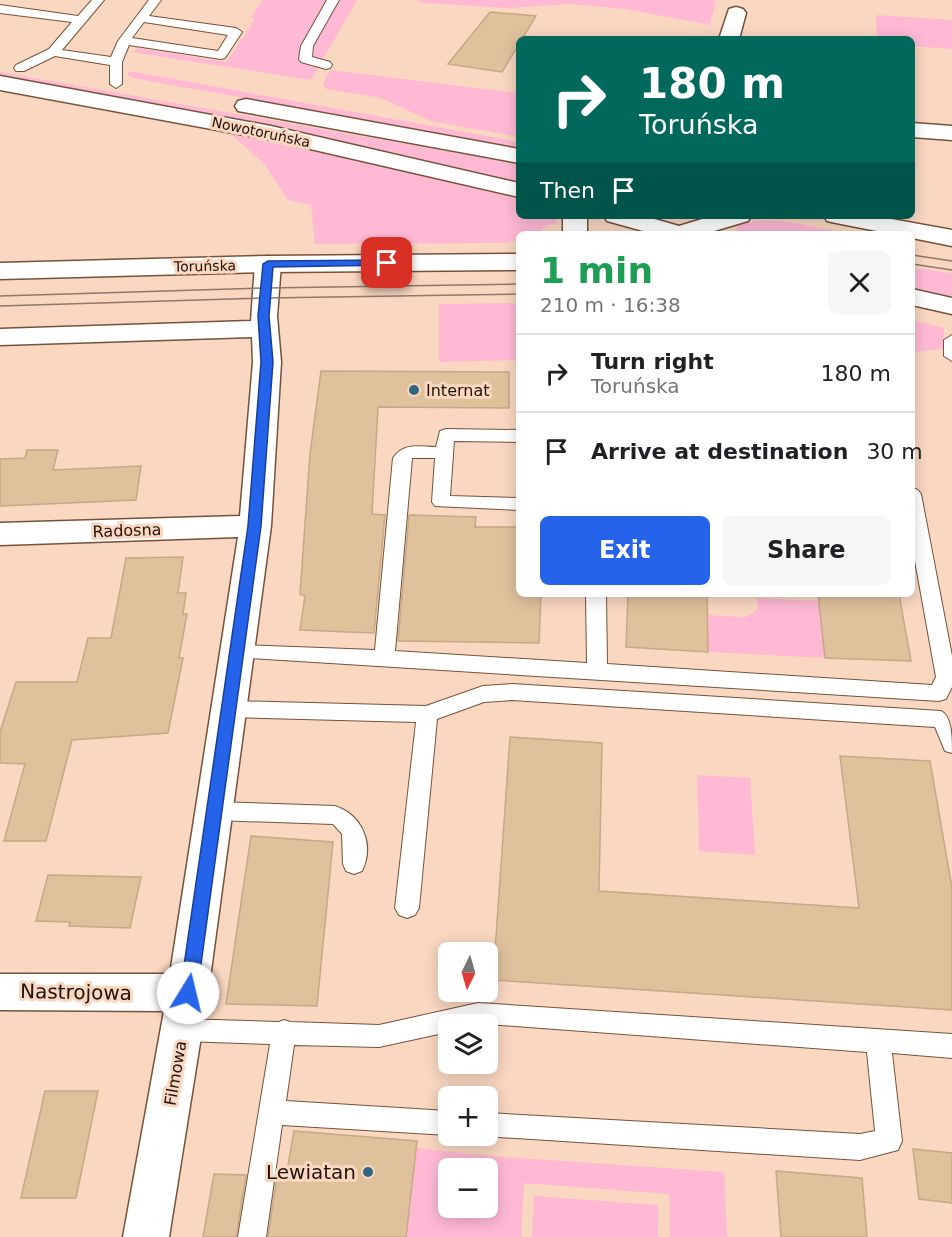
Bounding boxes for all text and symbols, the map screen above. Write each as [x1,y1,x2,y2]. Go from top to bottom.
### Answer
text: 180 m [639,59,785,108]
icon: right [540,60,618,138]
text: Toruńska [639,109,759,140]
street label: Nowotoruńska [210,114,312,150]
icon: arrive [607,174,640,207]
text: Then [540,178,595,203]
pin [361,237,412,288]
icon: arrive [370,246,403,279]
text: 1 min [540,250,653,291]
button: close [828,251,891,314]
street label: Toruńska [173,257,236,275]
text: 210 m · 16:38 [540,293,681,317]
text: Turn right [591,349,714,374]
icon: right [540,357,573,390]
text: 180 m [821,361,891,386]
text: Toruńska [591,374,680,398]
place label: Internat [426,381,490,400]
marker: Internat [407,383,421,397]
icon: arrive [540,435,573,468]
text: Arrive at destination [591,439,848,464]
text: 30 m [866,439,923,464]
button: Exit [540,516,710,585]
button: Share [722,516,891,585]
street label: Radosna [92,520,162,541]
north arrow [438,942,498,1002]
map controls [438,942,498,1218]
position arrow [156,961,220,1025]
street label: Nastrojowa [20,979,132,1005]
button: layers [438,1014,498,1074]
street label: Filmowa [160,1039,191,1107]
button: + [438,1086,498,1146]
button: − [438,1158,498,1218]
place label: Lewiatan [266,1160,356,1184]
marker: Lewiatan [361,1165,375,1179]

